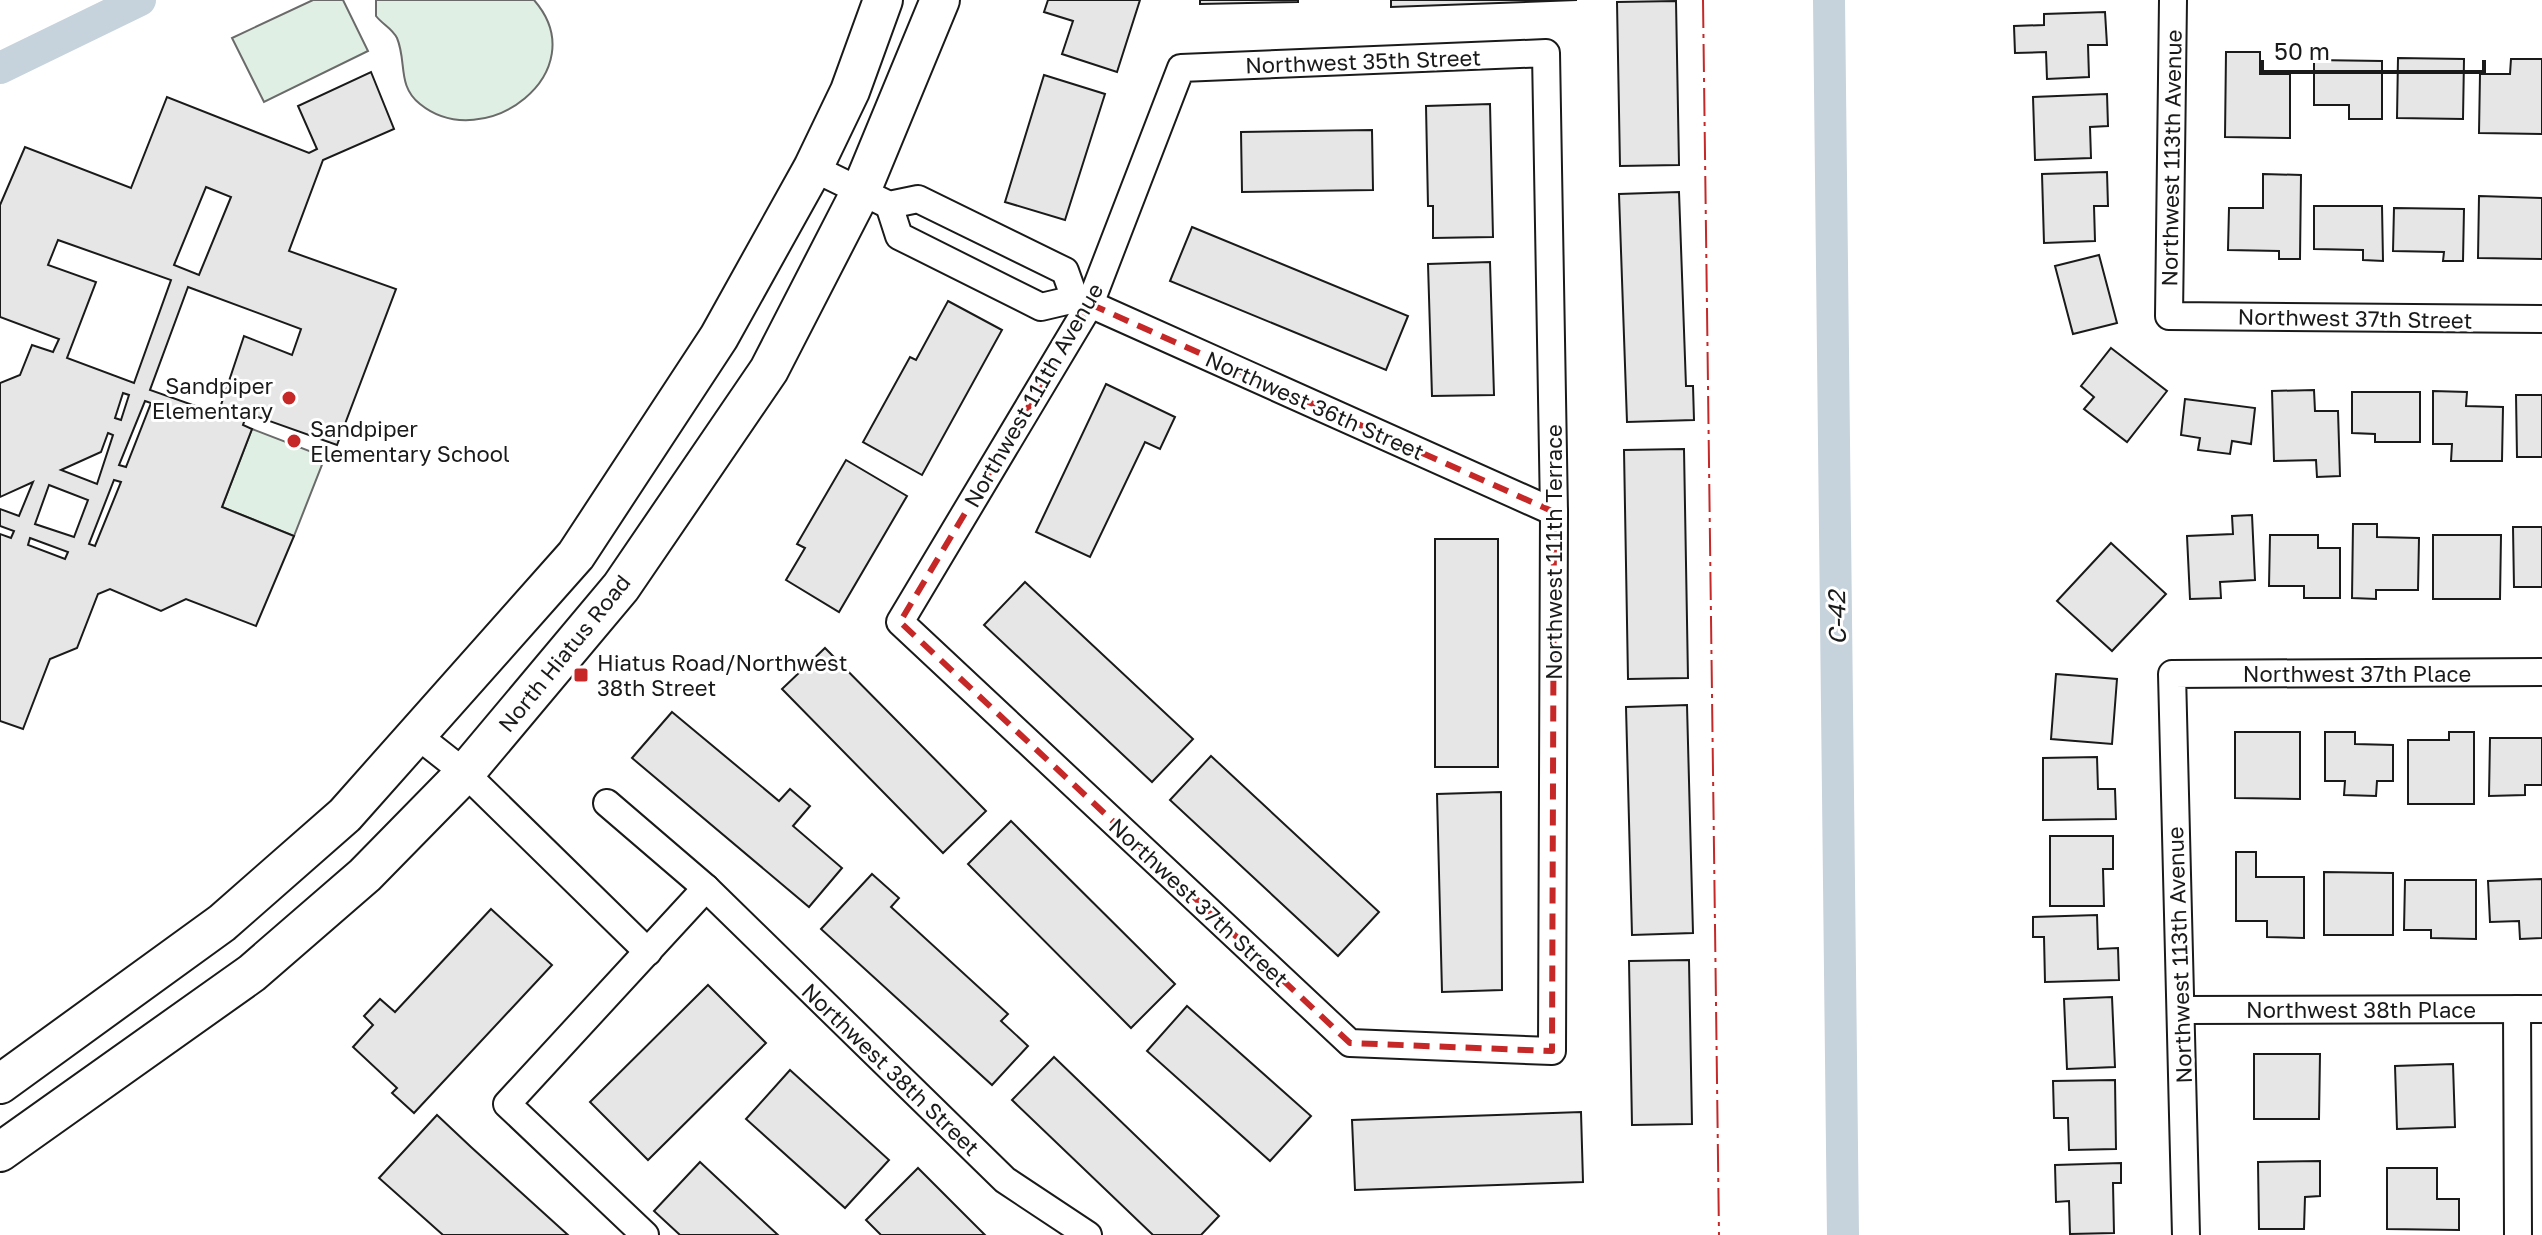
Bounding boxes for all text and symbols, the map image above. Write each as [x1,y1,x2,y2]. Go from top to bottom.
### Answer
scale bar [2262,24,2484,74]
street label: Northwest 113th Avenue [2155,29,2187,287]
text: 50 m [2274,36,2330,65]
street label: Northwest 35th Street [1245,43,1481,79]
street label: Northwest 111th Avenue [958,278,1108,512]
street label: Northwest 37th Street [2237,302,2473,334]
street label: Northwest 36th Street [1201,345,1429,465]
place label: Sandpiper Elementary [152,372,273,424]
marker: Sandpiper Elementary [280,389,298,407]
place label: Sandpiper Elementary School [310,415,510,467]
street label: Northwest 111th Terrace [1540,424,1567,680]
marker: Sandpiper Elementary School [285,432,303,450]
street label: North Hiatus Road [492,569,636,737]
water label: C-42 [1821,589,1851,645]
place label: Hiatus Road/Northwest 38th Street [597,649,847,701]
street label: Northwest 37th Place [2243,660,2471,687]
marker: Hiatus Road/Northwest 38th Street [572,666,590,684]
street label: Northwest 37th Street [1104,812,1294,992]
street label: Northwest 113th Avenue [2161,826,2197,1084]
street label: Northwest 38th Street [797,977,985,1161]
street label: Northwest 38th Place [2246,996,2476,1023]

